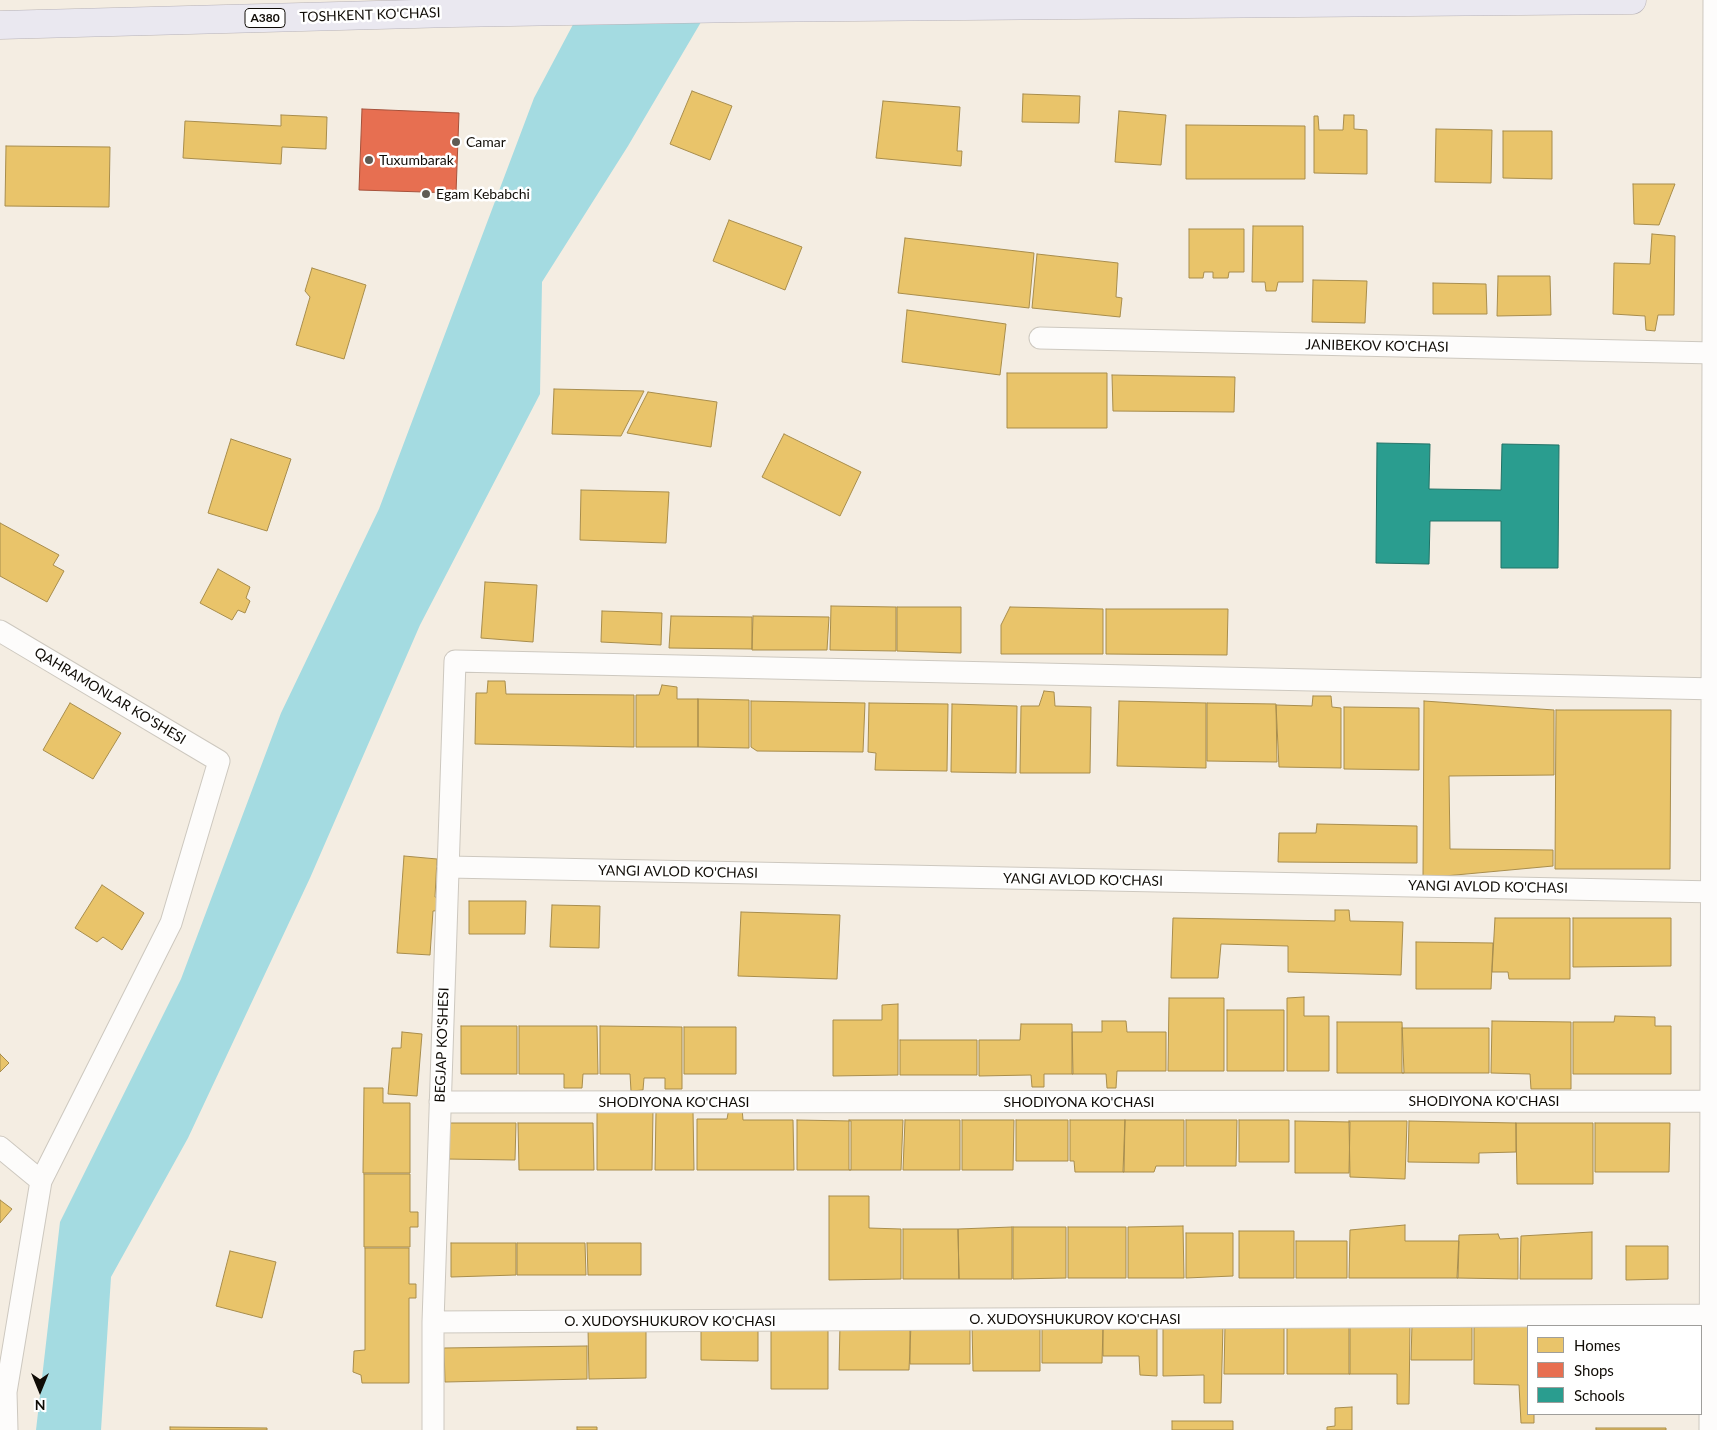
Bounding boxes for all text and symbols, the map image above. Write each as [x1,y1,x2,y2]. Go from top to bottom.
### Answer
street label: TOSHKENT KO'CHASI [299,4,441,26]
road number: A380 [245,8,285,28]
place label: Camar [466,134,506,150]
marker: Camar [450,136,462,148]
place label: Tuxumbarak [379,152,454,168]
marker: Tuxumbarak [363,154,375,166]
place label: Egam Kebabchi [436,186,530,202]
marker: Egam Kebabchi [420,188,432,200]
street label: JANIBEKOV KO'CHASI [1305,336,1449,356]
street label: QAHRAMONLAR KO'SHESI [31,644,189,748]
street label: YANGI AVLOD KO'CHASI [598,862,758,882]
street label: YANGI AVLOD KO'CHASI [1003,870,1163,890]
street label: YANGI AVLOD KO'CHASI [1408,877,1568,897]
street label: BEGJAP KO'SHESI [432,987,452,1103]
street label: SHODIYONA KO'CHASI [1409,1093,1559,1109]
street label: SHODIYONA KO'CHASI [599,1094,749,1110]
street label: SHODIYONA KO'CHASI [1004,1094,1154,1110]
street label: O. XUDOYSHUKUROV KO'CHASI [969,1311,1181,1327]
street label: O. XUDOYSHUKUROV KO'CHASI [564,1313,776,1329]
legend [1527,1325,1702,1415]
text: Homes [1574,1336,1620,1354]
text: Shops [1574,1361,1614,1379]
north arrow [15,1365,65,1415]
text: Schools [1574,1386,1625,1404]
text: N [35,1397,45,1414]

